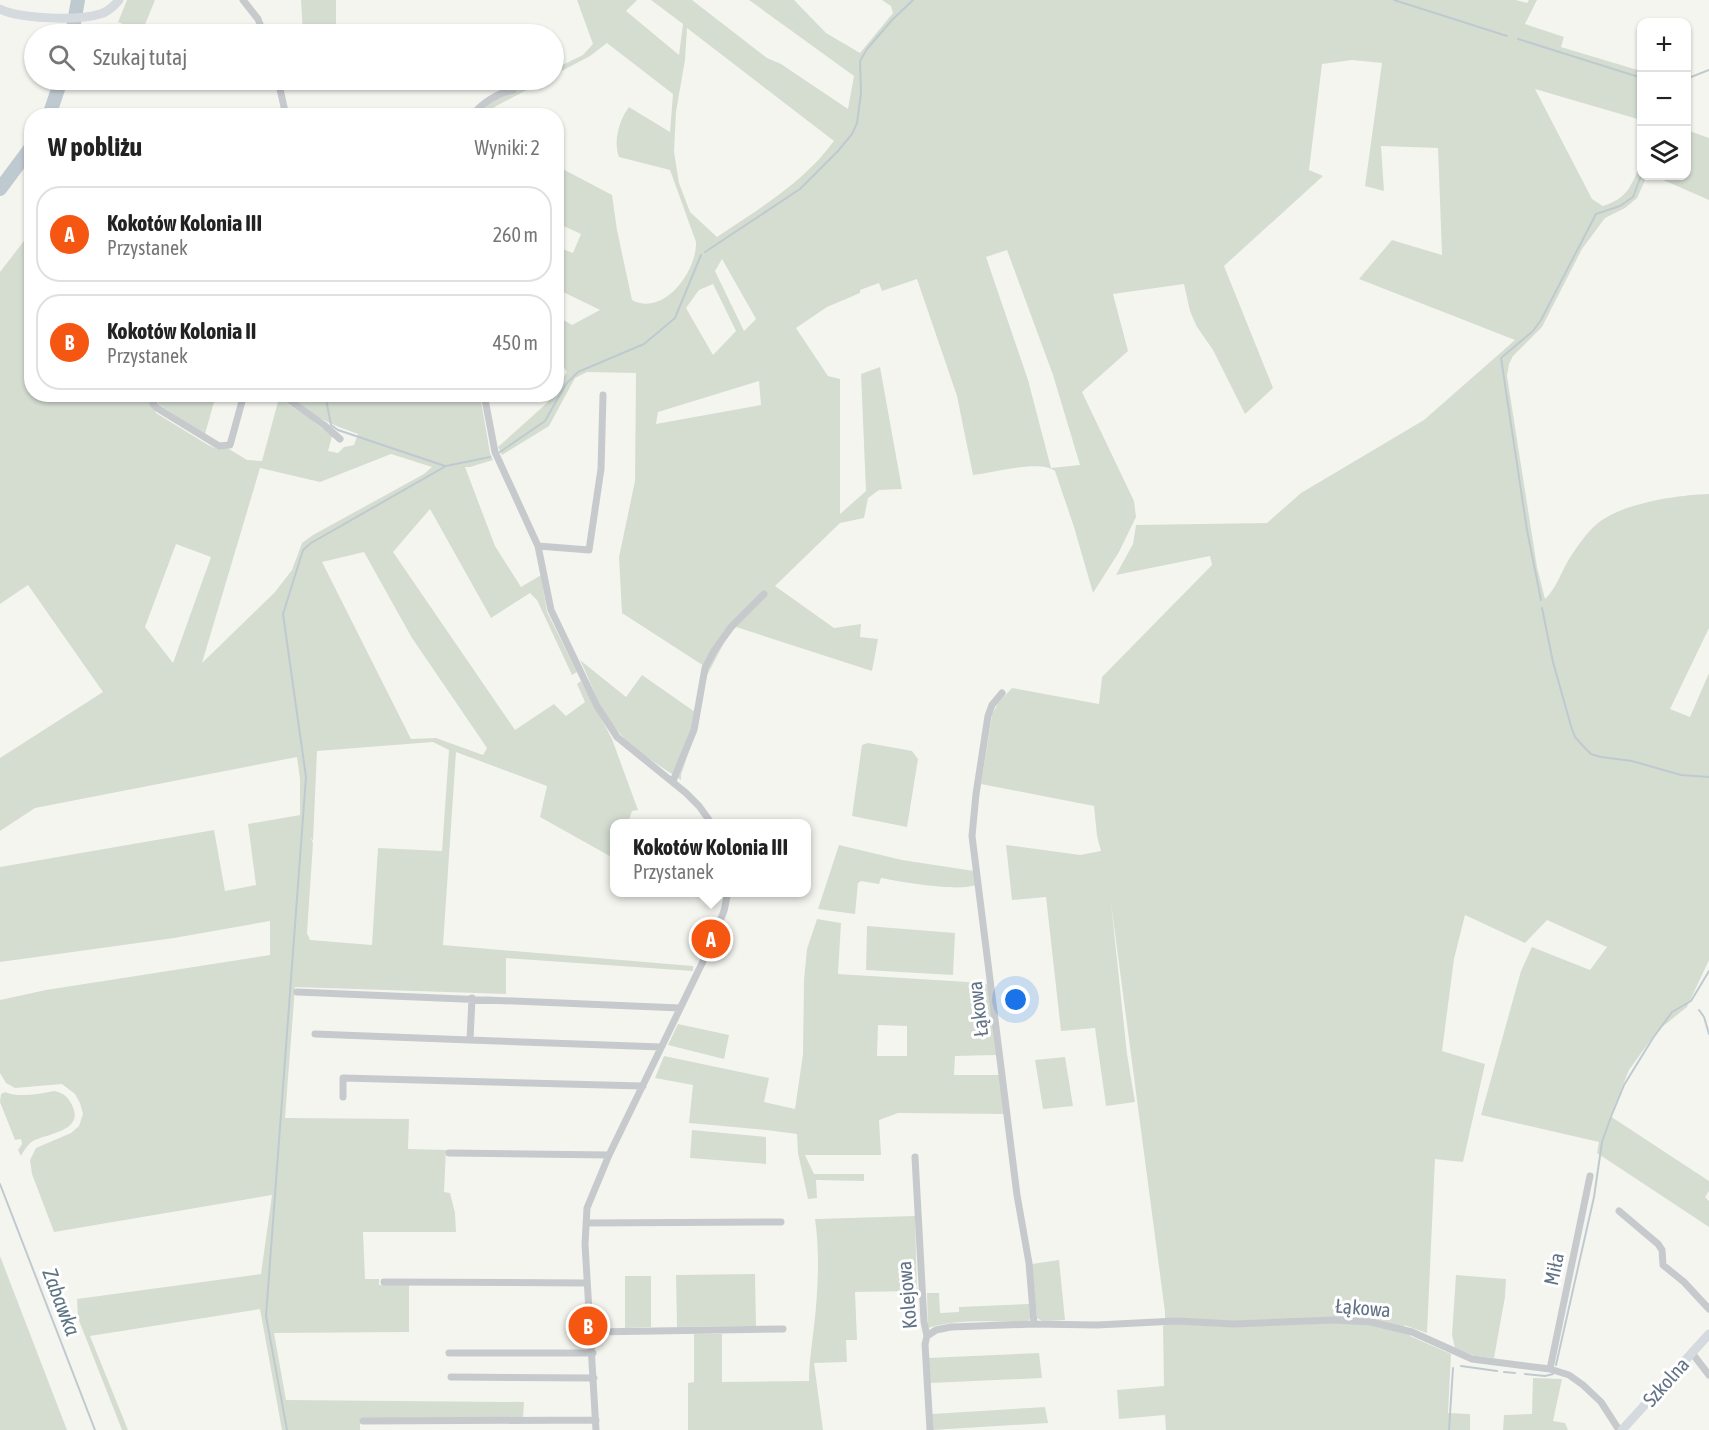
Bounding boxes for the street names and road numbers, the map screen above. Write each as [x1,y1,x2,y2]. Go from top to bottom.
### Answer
street label: Łąkowa [963,980,992,1038]
street label: Miła [1539,1251,1568,1287]
street label: Kolejowa [892,1260,921,1330]
street label: Łąkowa [1334,1294,1392,1321]
street label: Szkolna [1638,1353,1693,1411]

